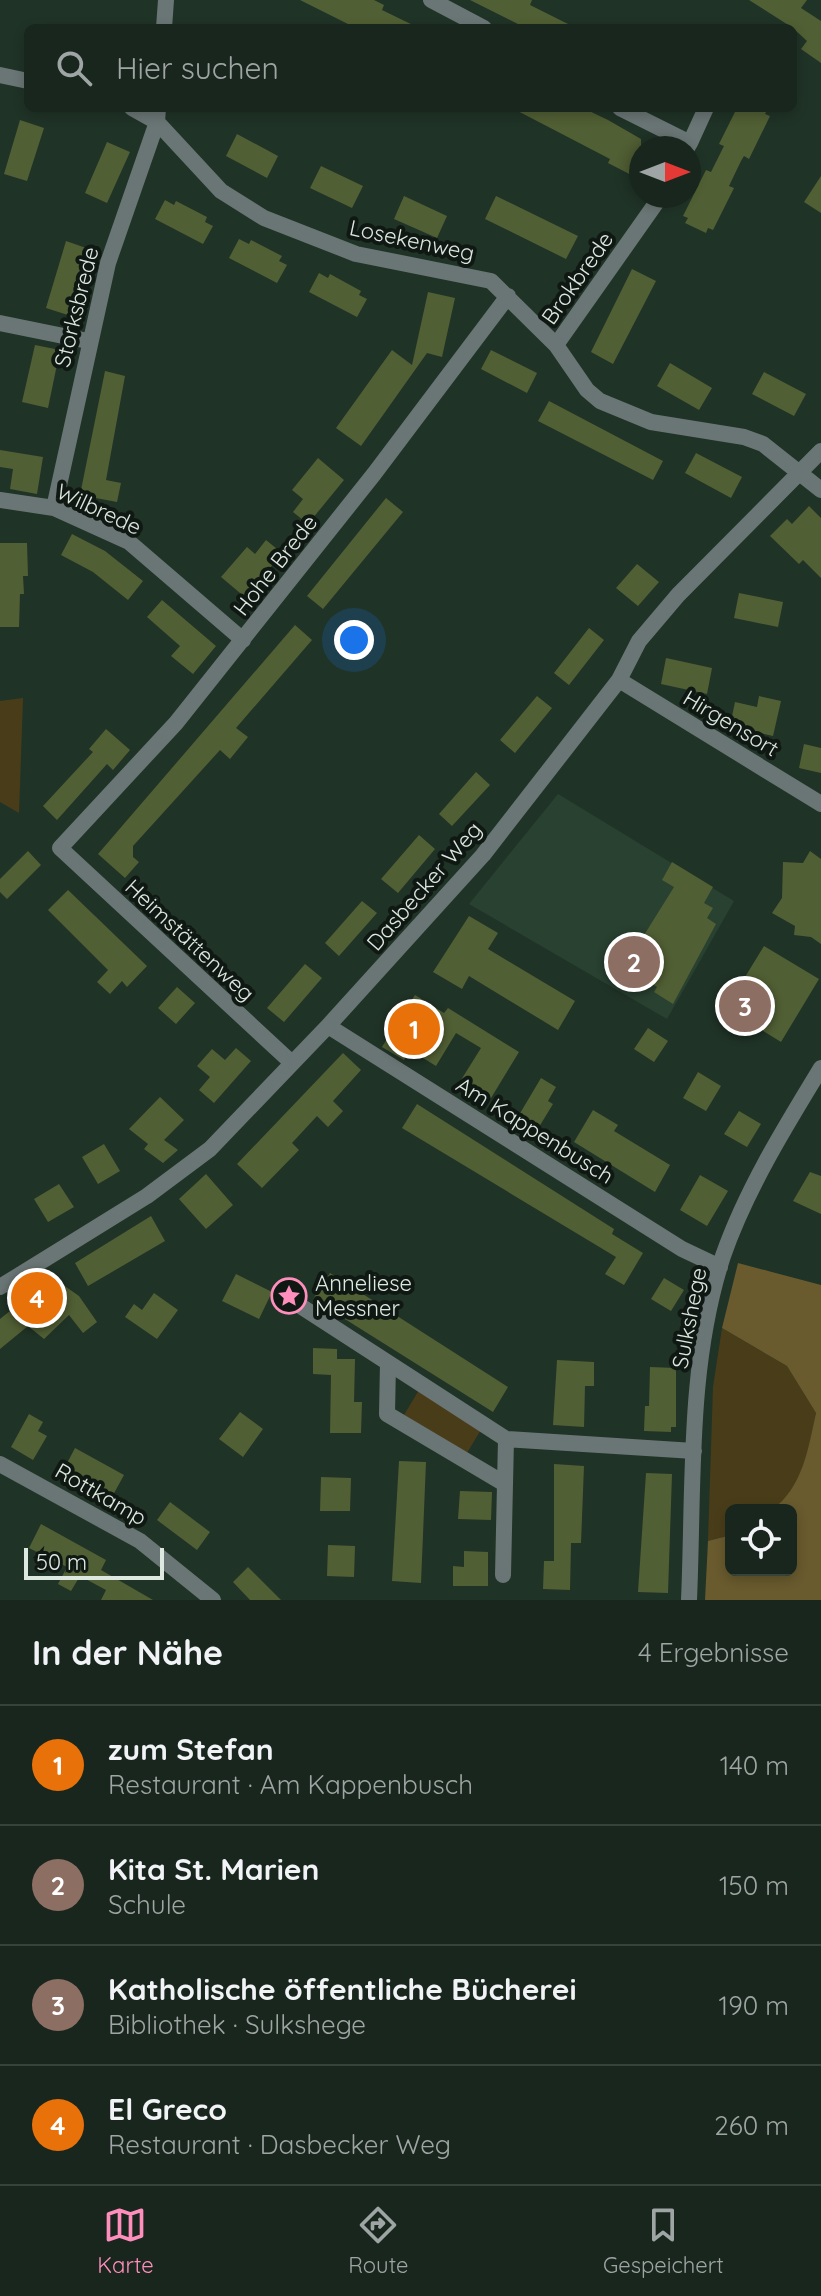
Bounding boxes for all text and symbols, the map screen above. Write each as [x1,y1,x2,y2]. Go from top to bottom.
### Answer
search box [24,24,797,112]
icon: search [52,46,96,90]
text: Hier suchen [116,49,279,87]
north arrow [629,136,701,208]
street label: Losekenweg [347,213,477,267]
street label: Brokbrede [535,226,619,330]
street label: Storksbrede [48,244,104,370]
street label: Wilbrede [52,477,146,541]
street label: Hohe Brede [227,509,323,621]
your location [334,620,374,660]
street label: Hirgensort [678,684,784,762]
street label: Dasbecker Weg [360,816,488,956]
street label: Heimstättenweg [119,873,261,1007]
pin: 2 [608,932,660,992]
pin: 3 [719,976,771,1036]
pin: 1 [388,999,440,1059]
street label: Am Kappenbusch [451,1070,619,1190]
street label: Sulkshege [665,1265,713,1371]
pin: 4 [11,1268,63,1328]
place label: Anneliese Messner [315,1269,412,1322]
place icon: Anneliese Messner [270,1277,308,1315]
street label: Rottkamp [50,1457,152,1531]
map controls [725,1504,797,1576]
button: locate [725,1504,797,1576]
scale bar [24,1544,164,1580]
text: 50 m [36,1548,87,1576]
text: In der Nähe [32,1631,223,1674]
text: 4 Ergebnisse [638,1636,789,1669]
text: zum Stefan [108,1730,274,1768]
text: 1 [53,1749,63,1782]
text: 140 m [720,1749,789,1782]
text: Restaurant · Am Kappenbusch [108,1768,473,1801]
text: Kita St. Marien [108,1850,319,1888]
text: 2 [51,1869,65,1902]
text: 150 m [719,1869,789,1902]
text: Schule [108,1888,186,1921]
text: Katholische öffentliche Bücherei [108,1970,577,2008]
text: 3 [51,1989,65,2022]
text: 190 m [719,1989,789,2022]
text: Bibliothek · Sulkshege [108,2008,366,2041]
text: El Greco [108,2090,227,2128]
text: 4 [50,2109,66,2142]
text: 260 m [714,2109,789,2142]
text: Restaurant · Dasbecker Weg [108,2128,451,2161]
tab: Karte [97,2203,154,2279]
tab: Route [348,2203,408,2279]
tab: Gespeichert [603,2203,724,2279]

